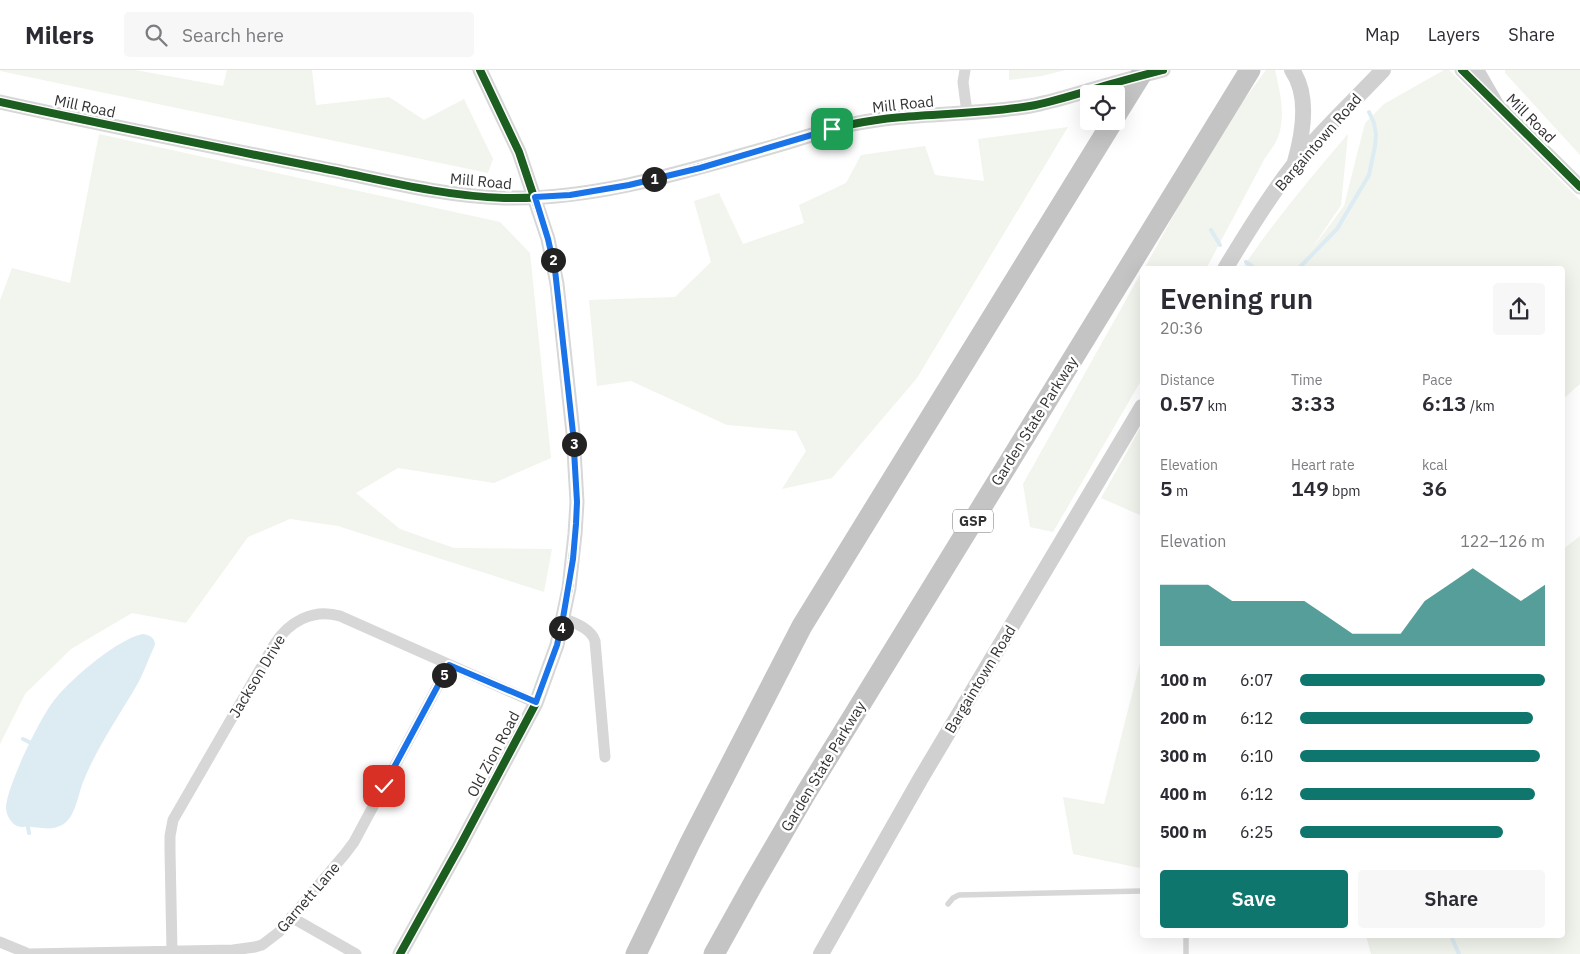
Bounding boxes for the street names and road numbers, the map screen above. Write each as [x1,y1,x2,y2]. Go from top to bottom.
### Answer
street label: Bargaintown Road [1271,89,1365,195]
street label: Mill Road [1502,89,1560,147]
street label: Mill Road [53,90,117,122]
street label: Mill Road [871,91,935,117]
street label: Mill Road [449,169,513,193]
street label: Garden State Parkway [986,352,1082,489]
road number: GSP [953,510,993,532]
street label: Bargaintown Road [940,622,1020,736]
street label: Jackson Drive [225,631,289,721]
street label: Garden State Parkway [776,697,870,835]
street label: Old Zion Road [462,708,524,800]
street label: Garnett Lane [272,858,344,936]

